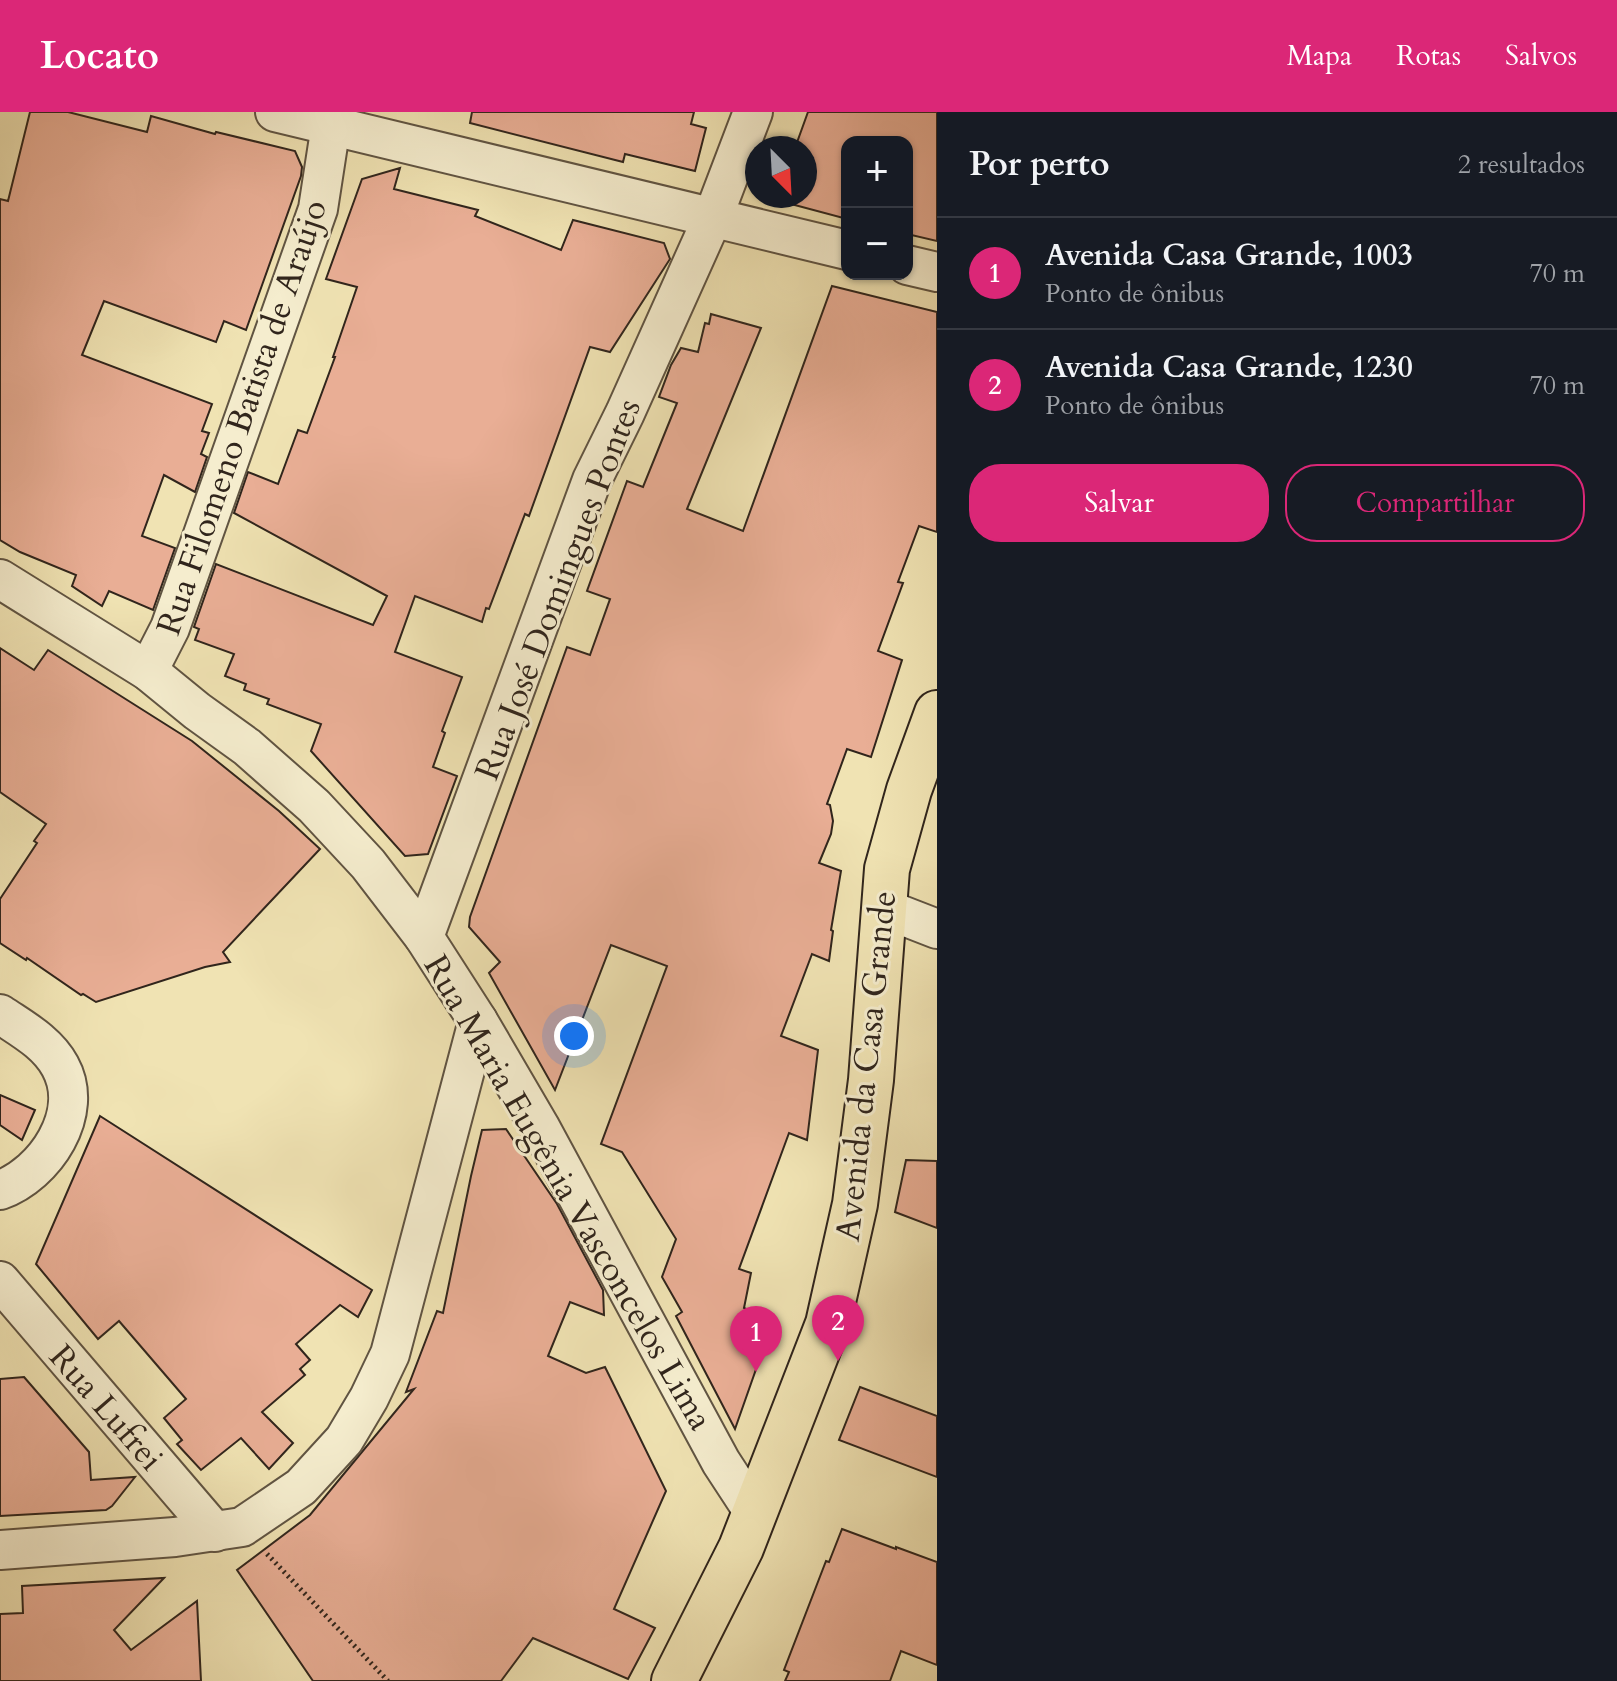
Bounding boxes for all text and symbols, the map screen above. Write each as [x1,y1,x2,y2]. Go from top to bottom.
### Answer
text: Locato [40,30,159,82]
text: Mapa [1287,37,1352,75]
text: Rotas [1396,37,1461,75]
text: Salvos [1505,37,1577,75]
north arrow [745,136,817,208]
map controls [841,136,913,280]
button: + [841,136,913,208]
text: Por perto [969,141,1110,187]
text: 2 resultados [1458,147,1585,182]
street label: Rua Filomeno Batista de Araújo [146,193,338,641]
button: − [841,208,913,280]
text: Avenida Casa Grande, 1003 [1045,235,1413,276]
text: 1 [988,256,1002,291]
text: 70 m [1529,256,1585,291]
text: Ponto de ônibus [1045,276,1224,311]
text: Avenida Casa Grande, 1230 [1045,347,1413,388]
text: 2 [988,368,1002,403]
text: 70 m [1529,368,1585,403]
text: Ponto de ônibus [1045,388,1224,423]
street label: Rua José Domingues Pontes [464,392,652,786]
button: Salvar [969,464,1269,542]
button: Compartilhar [1285,464,1585,542]
street label: Avenida da Casa Grande [825,889,907,1244]
street label: Rua Maria Eugênia Vasconcelos Lima [413,946,724,1439]
your location [554,1016,594,1056]
pin: 2 [812,1295,864,1361]
pin: 1 [730,1306,782,1372]
street label: Rua Lufrei [39,1335,174,1480]

